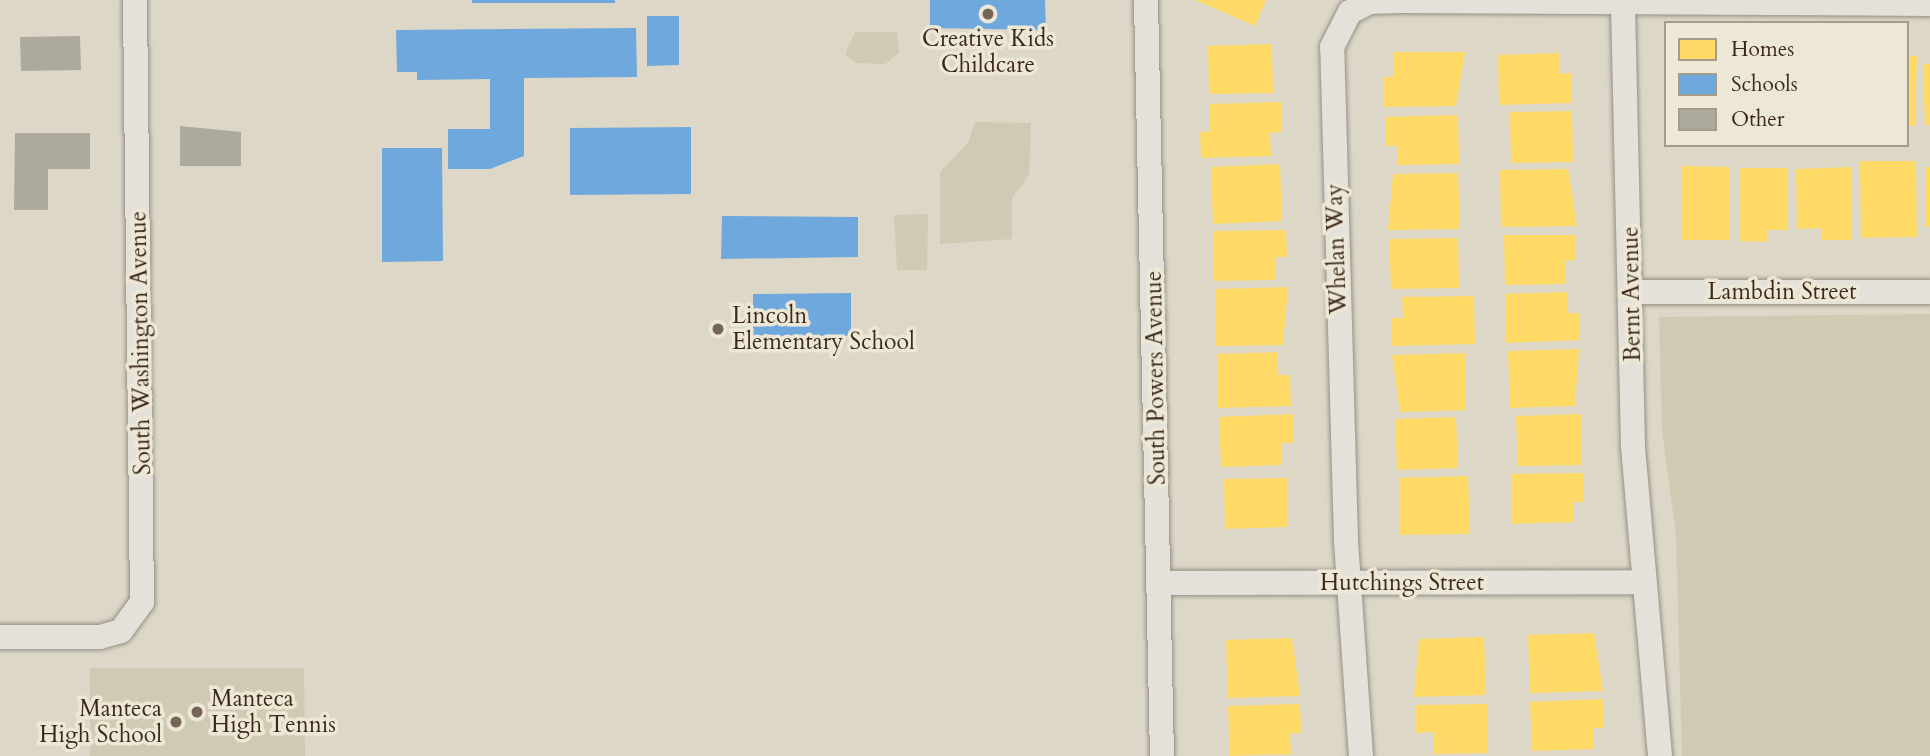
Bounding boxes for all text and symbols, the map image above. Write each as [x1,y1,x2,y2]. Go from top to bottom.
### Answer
marker: Creative Kids Childcare [980,6,996,22]
legend [1664,21,1909,147]
place label: Creative Kids Childcare [922,25,1054,79]
text: Homes [1731,35,1794,64]
text: Schools [1731,70,1798,99]
text: Other [1731,105,1785,134]
street label: Whelan Way [1321,183,1353,315]
street label: South Washington Avenue [125,211,157,475]
street label: Bernt Avenue [1617,226,1647,362]
street label: South Powers Avenue [1140,271,1172,485]
street label: Lambdin Street [1708,278,1856,306]
place label: Lincoln Elementary School [732,302,915,356]
marker: Lincoln Elementary School [710,321,726,337]
street label: Hutchings Street [1320,569,1484,597]
place label: Manteca High Tennis [211,685,336,739]
place label: Manteca High School [39,695,162,749]
marker: Manteca High Tennis [189,704,205,720]
marker: Manteca High School [168,714,184,730]

